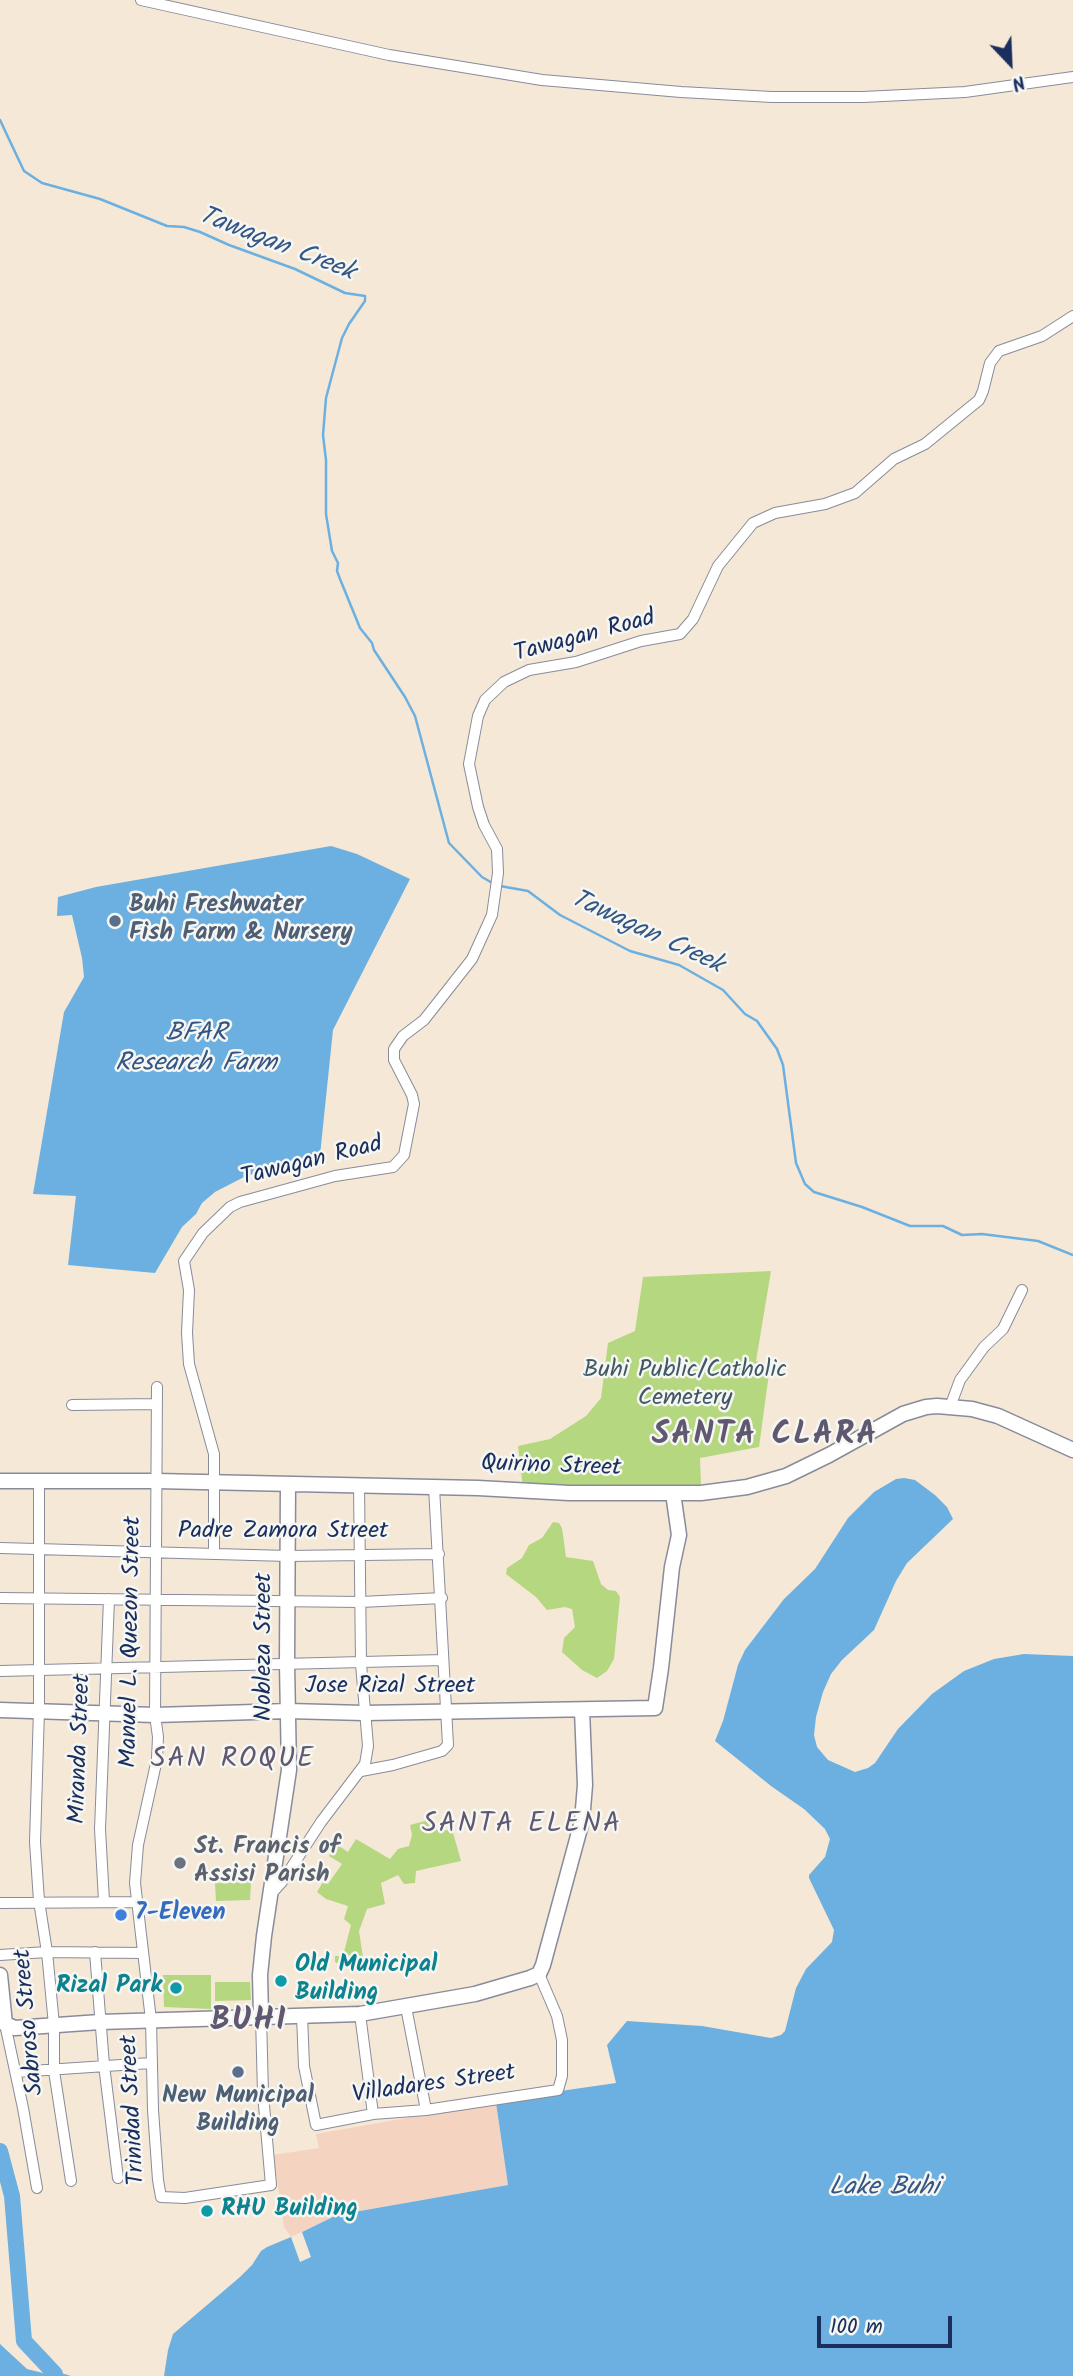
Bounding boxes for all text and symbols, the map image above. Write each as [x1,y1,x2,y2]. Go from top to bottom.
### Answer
north arrow [975,28,1045,98]
text: N [1007,66,1030,98]
water label: Tawagan Creek [194,202,358,290]
street label: Tawagan Road [511,605,659,671]
water label: Tawagan Creek [565,885,727,983]
place label: Buhi Freshwater Fish Farm & Nursery [129,893,353,949]
marker: Buhi Freshwater Fish Farm & Nursery [107,913,123,929]
water label: BFAR Research Farm [115,1020,277,1082]
street label: Tawagan Road [238,1132,386,1194]
park label: Buhi Public/Catholic Cemetery [583,1358,787,1414]
district label: SANTA CLARA [653,1419,877,1457]
street label: Quirino Street [480,1451,622,1485]
street label: Manuel L. Quezon Street [116,1516,150,1768]
street label: Padre Zamora Street [178,1519,388,1547]
street label: Nobleza Street [252,1573,280,1721]
street label: Miranda Street [65,1673,99,1825]
street label: Jose Rizal Street [305,1674,475,1702]
district label: SAN ROQUE [152,1744,314,1778]
district label: SANTA ELENA [423,1809,621,1843]
place label: St. Francis of Assisi Parish [194,1835,340,1891]
marker: St. Francis of Assisi Parish [172,1855,188,1871]
place label: 7-Eleven [135,1901,226,1929]
marker: 7-Eleven [113,1907,129,1923]
street label: Sabroso Street [10,1948,52,2096]
place label: Old Municipal Building [295,1953,437,2009]
marker: Old Municipal Building [273,1973,289,1989]
place label: Rizal Park [56,1974,162,2002]
marker: Rizal Park [168,1980,184,1996]
district label: BUHI [211,2005,287,2043]
street label: Trinidad Street [117,2034,153,2186]
street label: Villadares Street [351,2060,517,2112]
marker: New Municipal Building [230,2064,246,2080]
place label: New Municipal Building [162,2084,314,2140]
water label: Lake Buhi [829,2174,939,2206]
place label: RHU Building [221,2197,358,2225]
marker: RHU Building [199,2203,215,2219]
scale bar [821,2302,956,2346]
text: 100 m [830,2311,883,2344]

